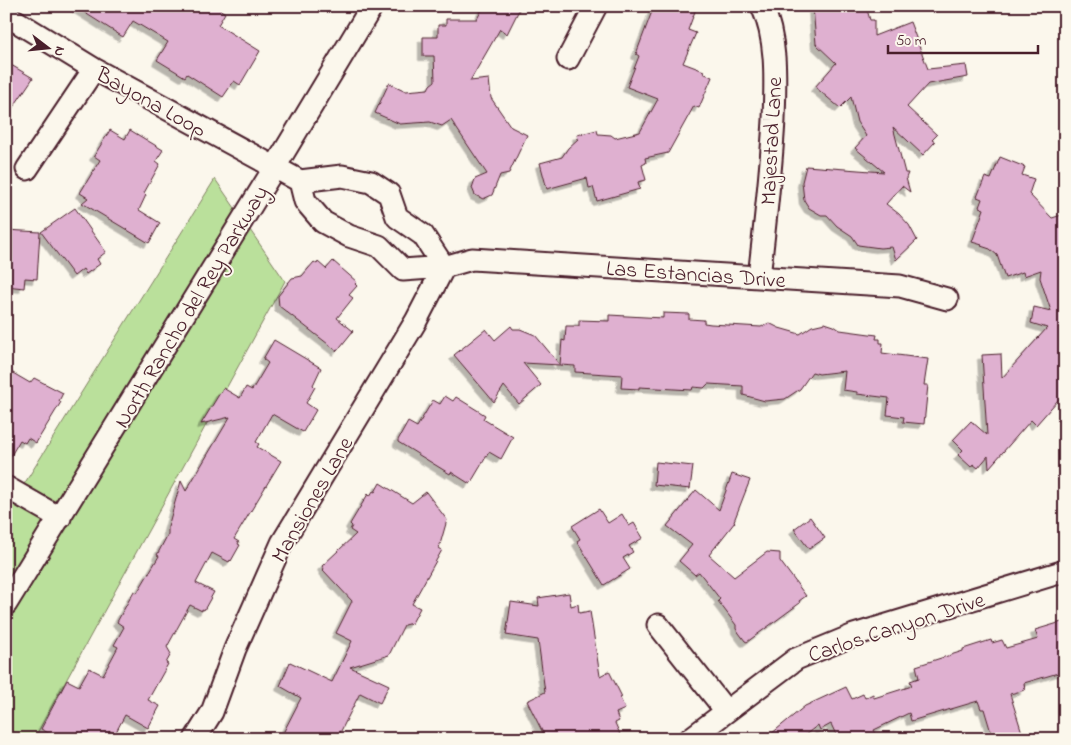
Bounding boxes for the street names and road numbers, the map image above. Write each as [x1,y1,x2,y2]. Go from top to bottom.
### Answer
street label: Bayona Loop [88,60,212,148]
street label: Majestad Lane [754,76,792,206]
street label: North Rancho del Rey Parkway [107,180,279,435]
street label: Las Estancias Drive [605,254,787,298]
street label: Mansiones Lane [265,431,363,569]
street label: Carlos Canyon Drive [804,585,990,673]

